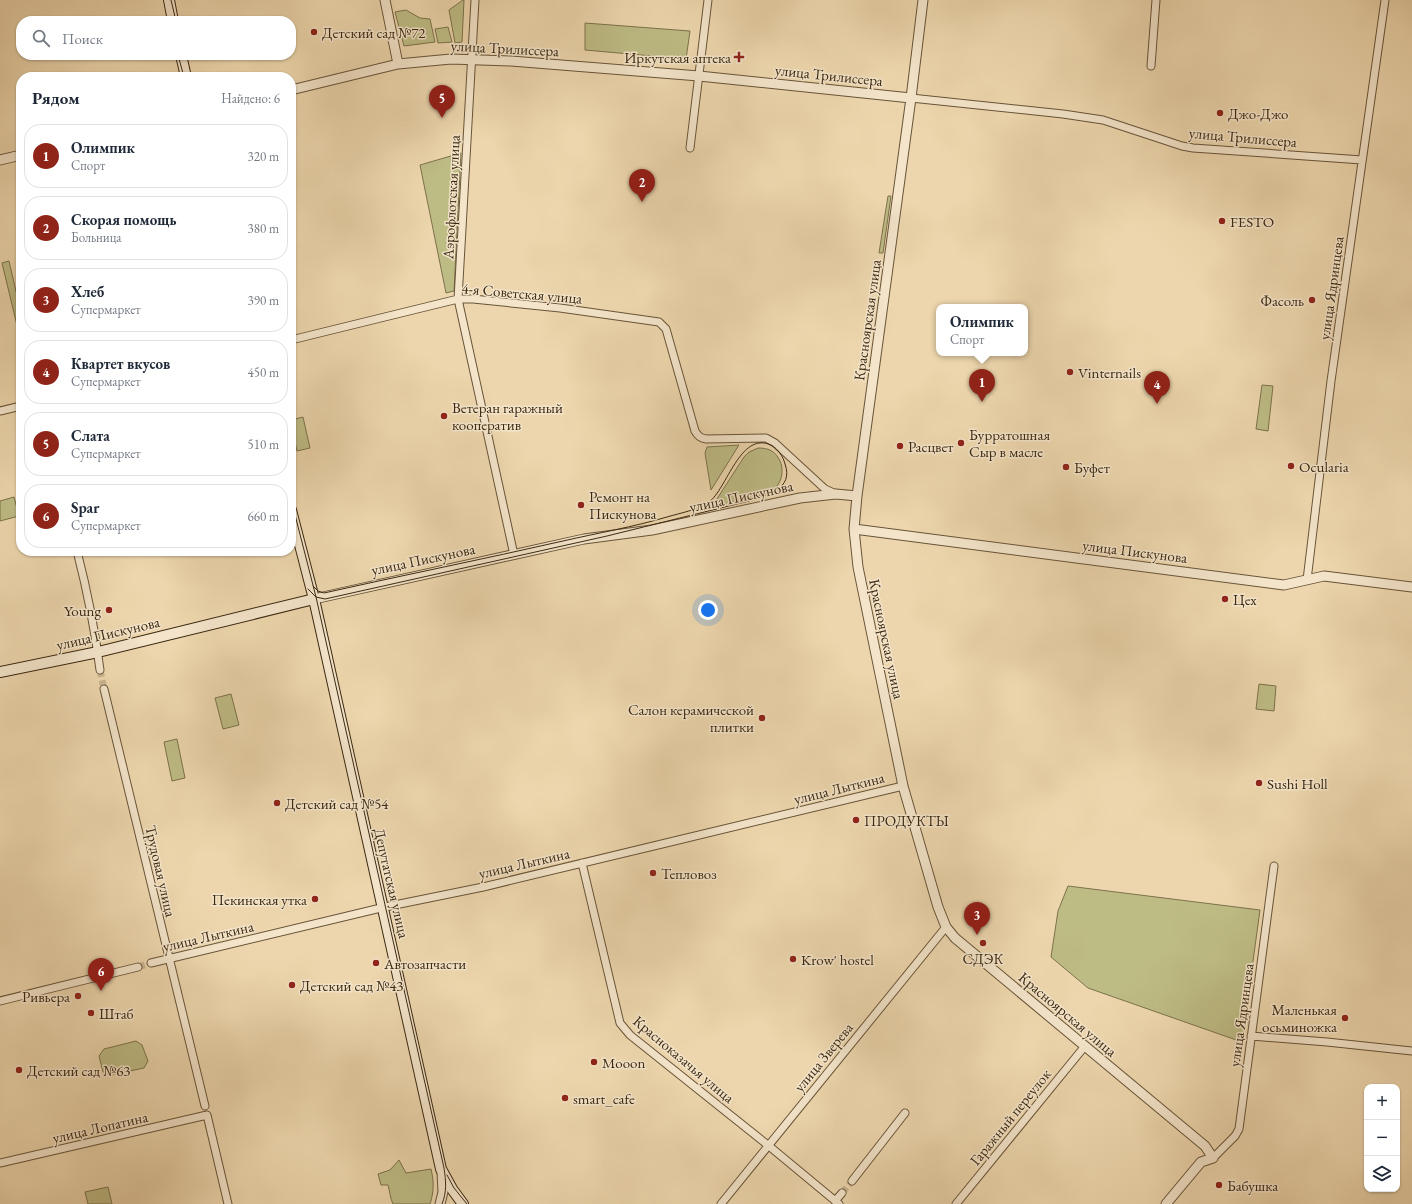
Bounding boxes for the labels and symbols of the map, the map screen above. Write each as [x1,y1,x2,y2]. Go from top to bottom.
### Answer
place label: Детский сад №72 [322,23,426,42]
marker: Детский сад №72 [309,27,319,37]
street label: улица Трилиссера [450,36,560,60]
place label: Иркутская аптека [624,48,731,67]
marker: Иркутская аптека [734,52,744,62]
street label: улица Трилиссера [774,60,884,90]
pin: 5 [429,85,455,118]
place label: Джо-Джо [1228,104,1289,123]
marker: Джо-Джо [1215,108,1225,118]
street label: улица Трилиссера [1188,123,1298,151]
street label: Аэрофлотская улица [438,134,464,261]
pin: 2 [629,169,655,202]
place label: FESTO [1230,212,1274,231]
marker: FESTO [1217,216,1227,226]
street label: улица Ядринцева [1314,235,1348,341]
street label: Красноярская улица [849,258,885,382]
street label: 4-я Советская улица [461,278,583,308]
place label: Фасоль [1260,291,1304,310]
marker: Фасоль [1307,295,1317,305]
place label: Vinternails [1078,363,1141,382]
marker: Vinternails [1065,367,1075,377]
pin: 1 [969,369,995,402]
pin: 4 [1144,371,1170,404]
place label: Ветеран гаражный кооператив [452,398,563,434]
marker: Ветеран гаражный кооператив [439,411,449,421]
place label: Бурратошная Сыр в масле [969,425,1050,461]
place label: Расцвет [908,437,953,456]
marker: Бурратошная Сыр в масле [956,438,966,448]
marker: Расцвет [895,441,905,451]
place label: Ocularia [1299,457,1349,476]
place label: Буфет [1074,458,1110,477]
marker: Ocularia [1286,461,1296,471]
marker: Буфет [1061,462,1071,472]
street label: улица Пискунова [687,476,795,516]
place label: Ремонт на Пискунова [589,487,657,523]
marker: Ремонт на Пискунова [576,500,586,510]
street label: улица Пискунова [1081,535,1189,567]
street label: улица Пискунова [369,539,477,579]
street label: Красноярская улица [865,577,909,701]
place label: Цех [1233,590,1257,609]
marker: Цех [1220,594,1230,604]
your location [698,600,718,620]
place label: Young [64,601,101,620]
marker: Young [104,605,114,615]
street label: улица Пискунова [54,612,162,654]
place label: Салон керамической плитки [628,700,754,736]
marker: Салон керамической плитки [757,713,767,723]
street label: улица Лыткина [792,768,886,808]
place label: Sushi Holl [1267,774,1328,793]
marker: Sushi Holl [1254,778,1264,788]
place label: Детский сад №54 [285,794,389,813]
marker: Детский сад №54 [272,798,282,808]
place label: ПРОДУКТЫ [864,811,949,830]
marker: ПРОДУКТЫ [851,815,861,825]
street label: Трудовая улица [141,823,181,919]
street label: Депутатская улица [370,826,414,940]
street label: улица Лыткина [477,843,571,883]
place label: Тепловоз [661,864,717,883]
marker: Тепловоз [648,868,658,878]
place label: Пекинская утка [212,890,307,909]
marker: Пекинская утка [310,894,320,904]
pin: 3 [964,902,990,935]
street label: улица Лыткина [161,916,255,956]
marker: СДЭК [978,938,988,948]
place label: СДЭК [963,949,1004,968]
place label: Krow' hostel [801,950,874,969]
place label: Автозапчасти [383,954,466,973]
marker: Krow' hostel [788,954,798,964]
pin: 6 [88,958,114,991]
marker: Автозапчасти [371,958,381,968]
street label: улица Ядринцева [1224,962,1258,1068]
street label: Красноярская улица [1015,967,1121,1061]
place label: Детский сад №43 [300,976,404,995]
marker: Детский сад №43 [287,980,297,990]
place label: Ривьера [22,987,70,1006]
marker: Ривьера [73,991,83,1001]
place label: Маленькая осьминожка [1262,1000,1337,1036]
place label: Штаб [99,1004,134,1023]
marker: Штаб [86,1008,96,1018]
street label: Красноказачья улица [630,1011,738,1107]
marker: Маленькая осьминожка [1340,1013,1350,1023]
street label: улица Зверева [789,1018,857,1096]
place label: Mooon [602,1053,645,1072]
marker: Mooon [589,1057,599,1067]
place label: Детский сад №63 [27,1061,131,1080]
marker: Детский сад №63 [14,1065,24,1075]
street label: Гаражный переулок [965,1065,1055,1169]
place label: smart_cafe [573,1089,635,1108]
marker: smart_cafe [560,1093,570,1103]
street label: улица Лопатина [50,1107,150,1147]
place label: Бабушка [1227,1176,1278,1195]
marker: Бабушка [1214,1180,1224,1190]

